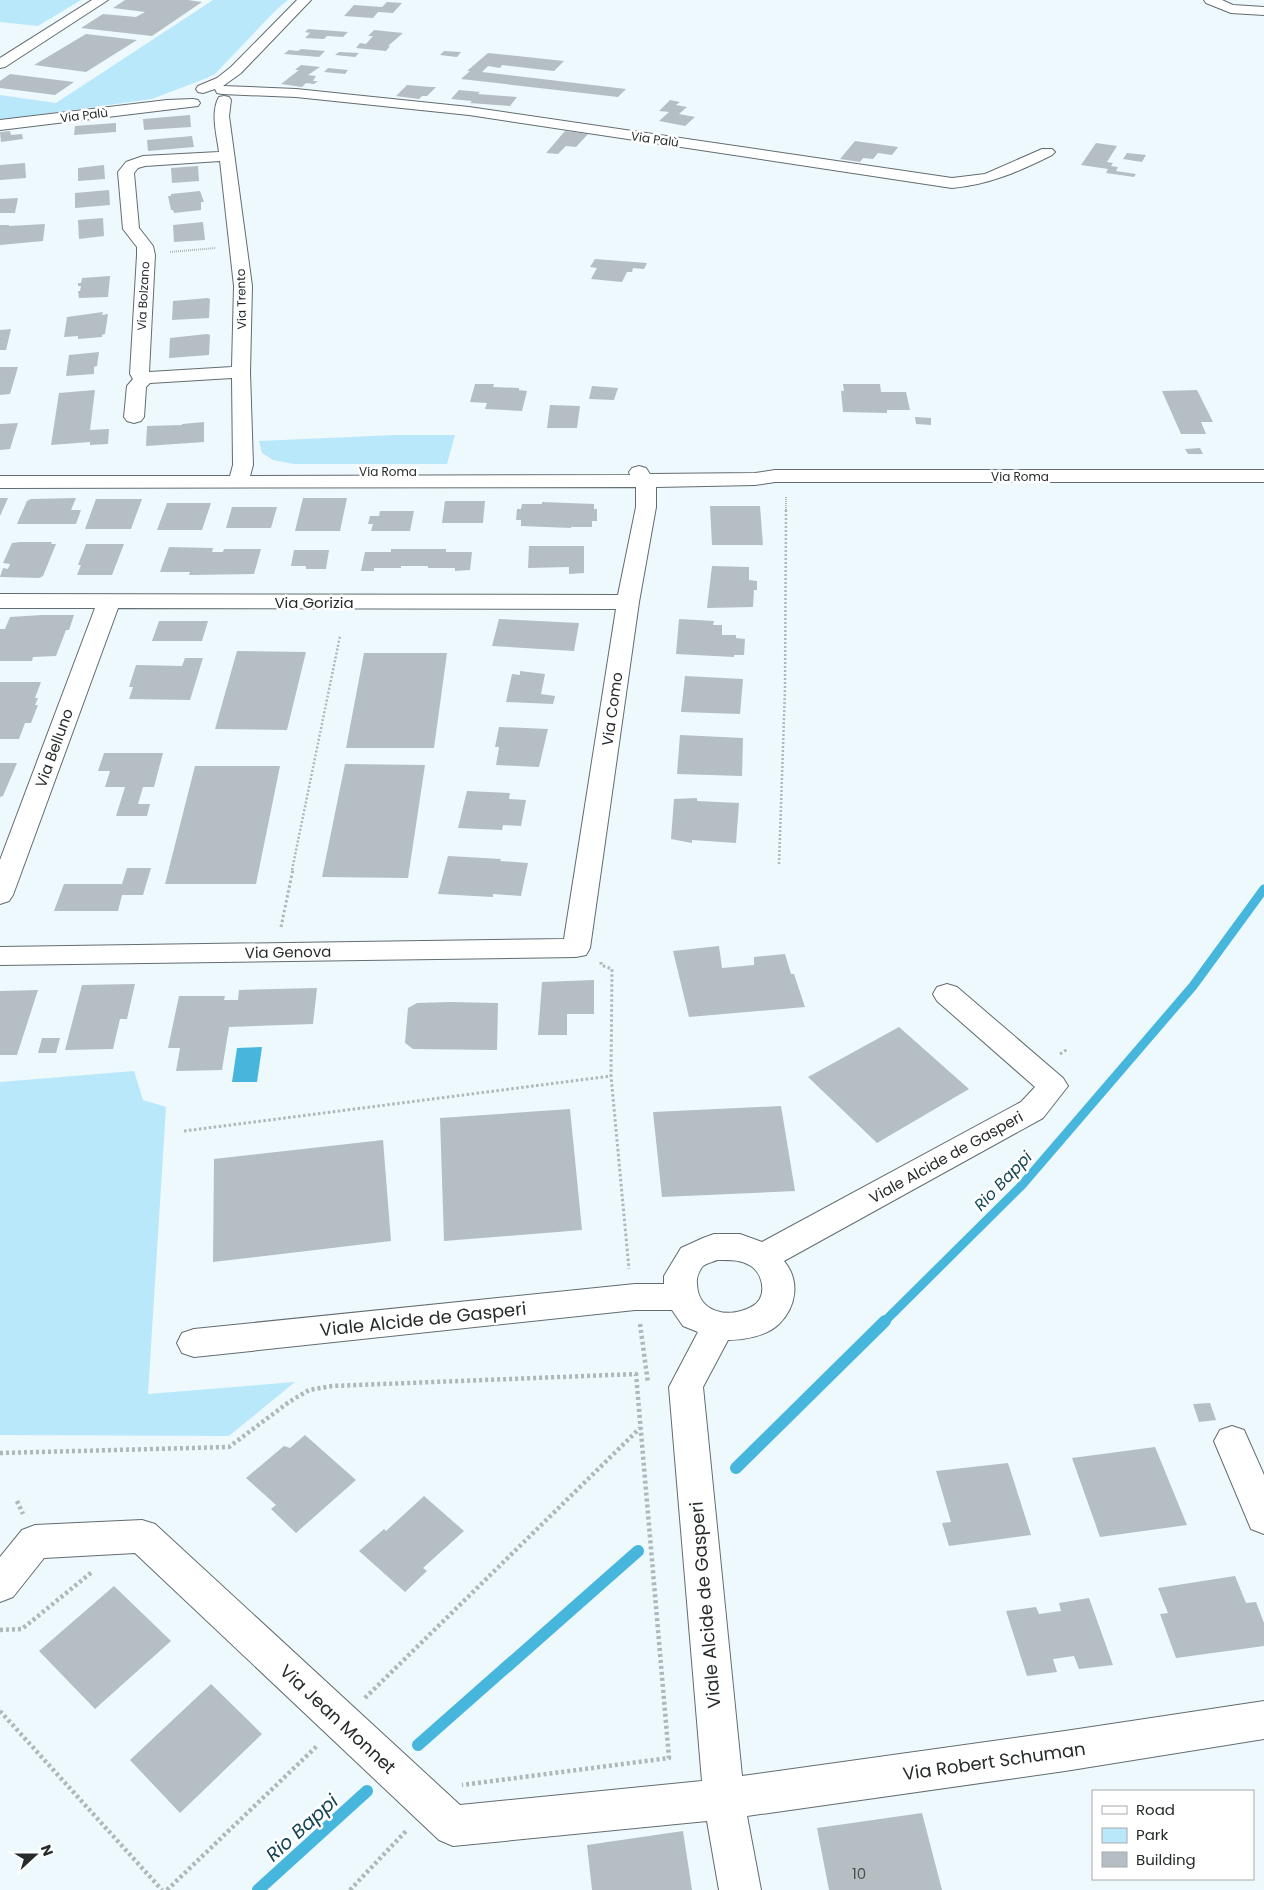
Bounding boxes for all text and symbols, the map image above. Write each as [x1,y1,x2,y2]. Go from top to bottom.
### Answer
street label: Via Palù [59,104,109,126]
street label: Via Palù [630,127,680,151]
street label: Via Bolzano [133,261,153,331]
street label: Via Trento [232,268,250,329]
street label: Via Roma [359,463,417,480]
street label: Via Roma [991,468,1049,485]
street label: Via Gorizia [274,592,354,613]
street label: Via Como [596,671,628,747]
street label: Via Belluno [30,706,78,790]
street label: Via Genova [244,941,332,963]
street label: Viale Alcide de Gasperi [865,1106,1027,1208]
water label: Rio Bappi [969,1145,1038,1216]
street label: Viale Alcide de Gasperi [319,1296,527,1342]
street label: Viale Alcide de Gasperi [684,1501,726,1709]
street label: Via Jean Monnet [274,1659,402,1779]
street label: Via Robert Schuman [901,1736,1087,1786]
water label: Rio Bappi [260,1788,344,1868]
legend [1092,1790,1254,1880]
text: Road [1136,1799,1175,1820]
text: Park [1136,1824,1168,1845]
north arrow [10,1830,60,1880]
text: N [36,1842,58,1859]
text: Building [1136,1849,1196,1870]
house number: 10 [852,1863,866,1884]

